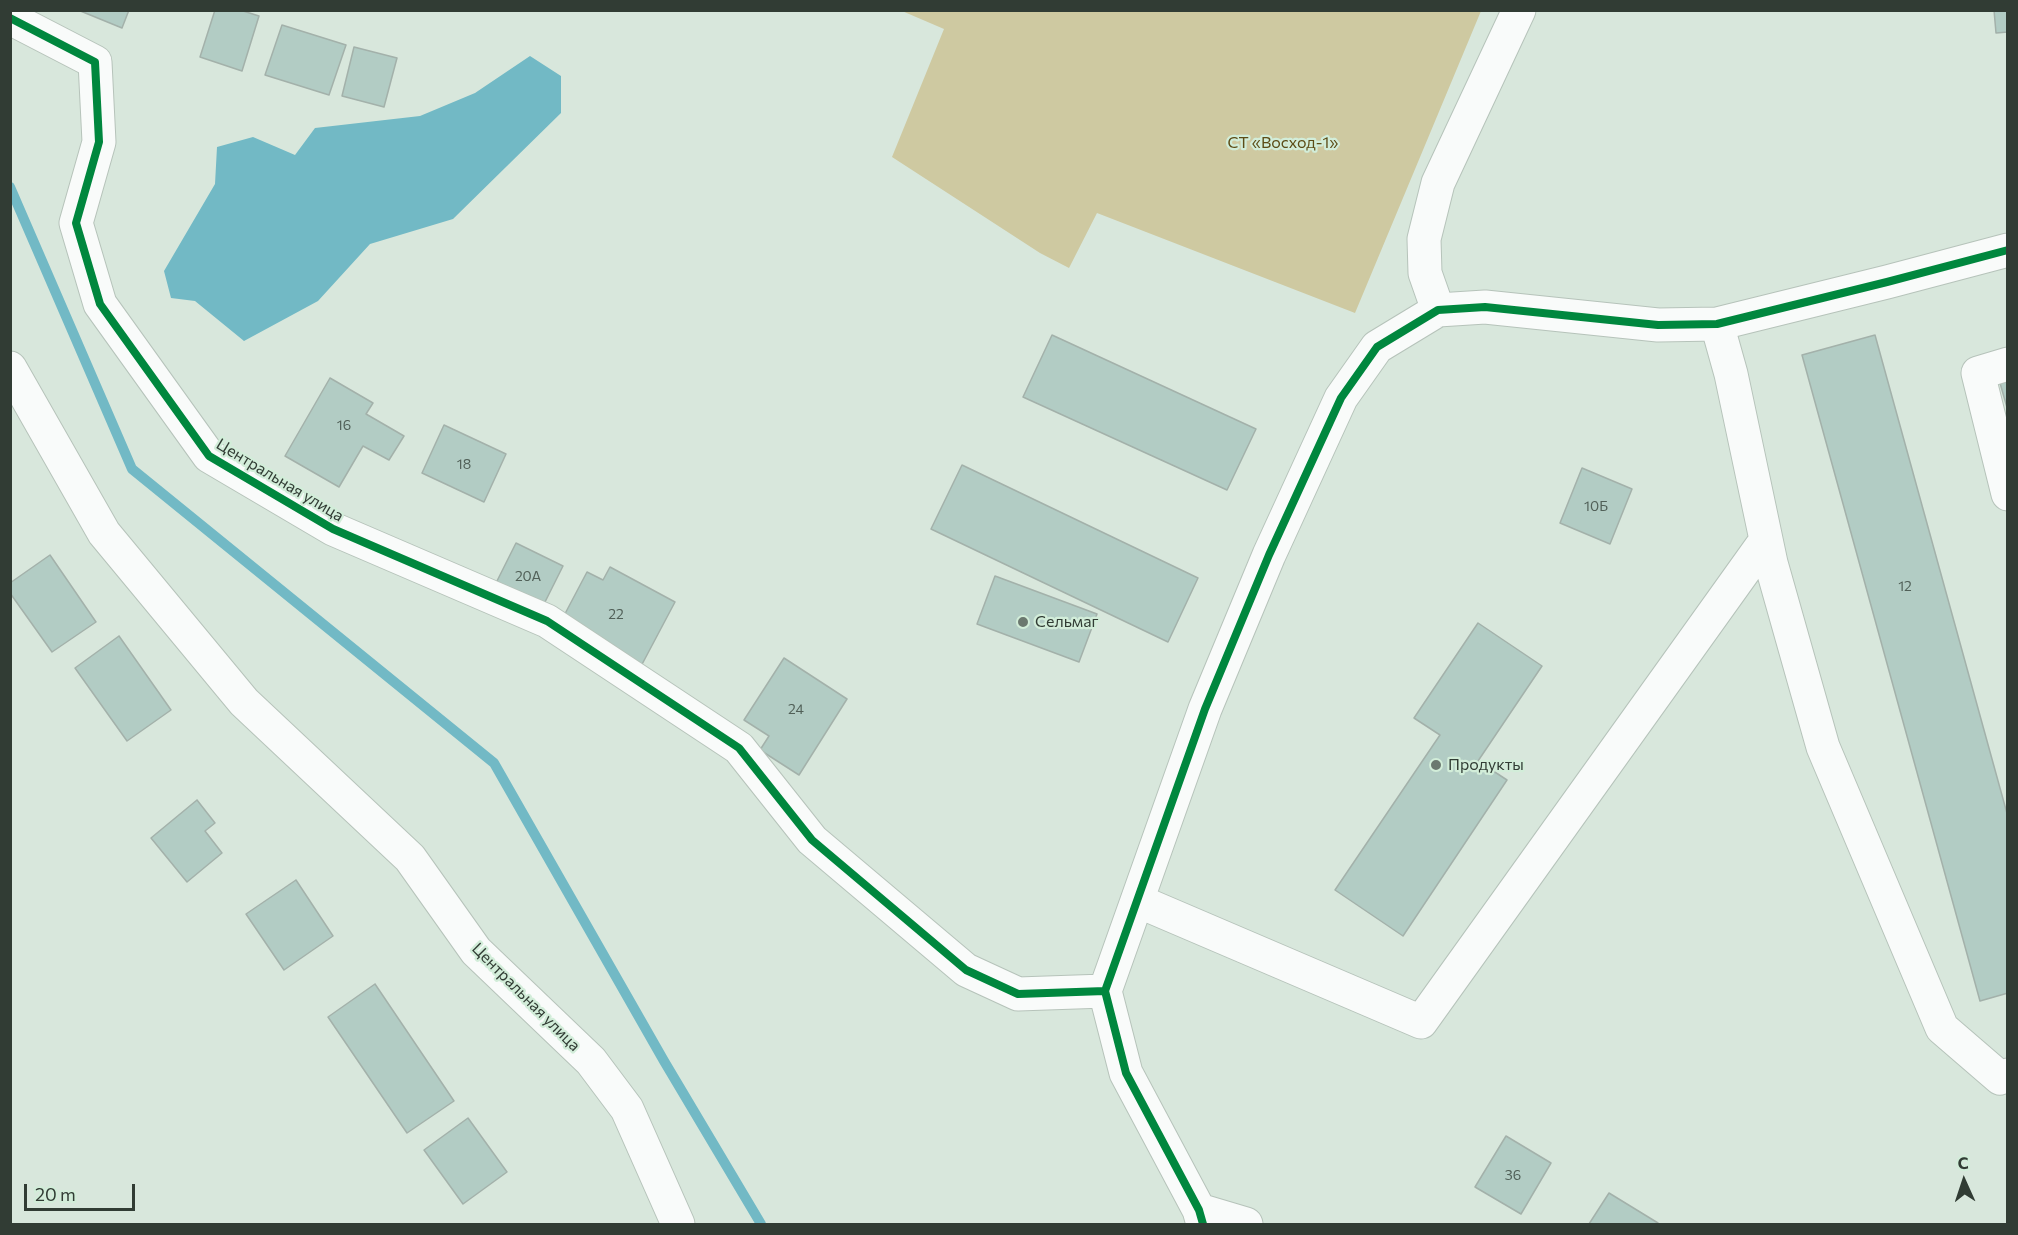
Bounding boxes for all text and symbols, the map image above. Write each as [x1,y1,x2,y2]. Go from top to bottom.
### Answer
park label: СТ «Восход-1» [1228,133,1338,153]
house number: 16 [337,417,351,433]
street label: Центральная улица [213,434,347,526]
house number: 18 [457,456,471,472]
house number: 10Б [1584,498,1608,514]
house number: 20А [515,568,541,584]
house number: 12 [1898,578,1912,594]
house number: 22 [608,606,624,622]
place label: Сельмаг [1035,612,1099,632]
marker: Сельмаг [1016,615,1030,629]
house number: 24 [788,701,804,717]
place label: Продукты [1448,755,1524,775]
marker: Продукты [1429,758,1443,772]
street label: Центральная улица [468,939,584,1055]
north arrow [1934,1151,1994,1211]
text: С [1957,1153,1969,1172]
house number: 36 [1505,1167,1521,1183]
scale bar [27,1172,138,1210]
text: 20 m [35,1183,76,1205]

